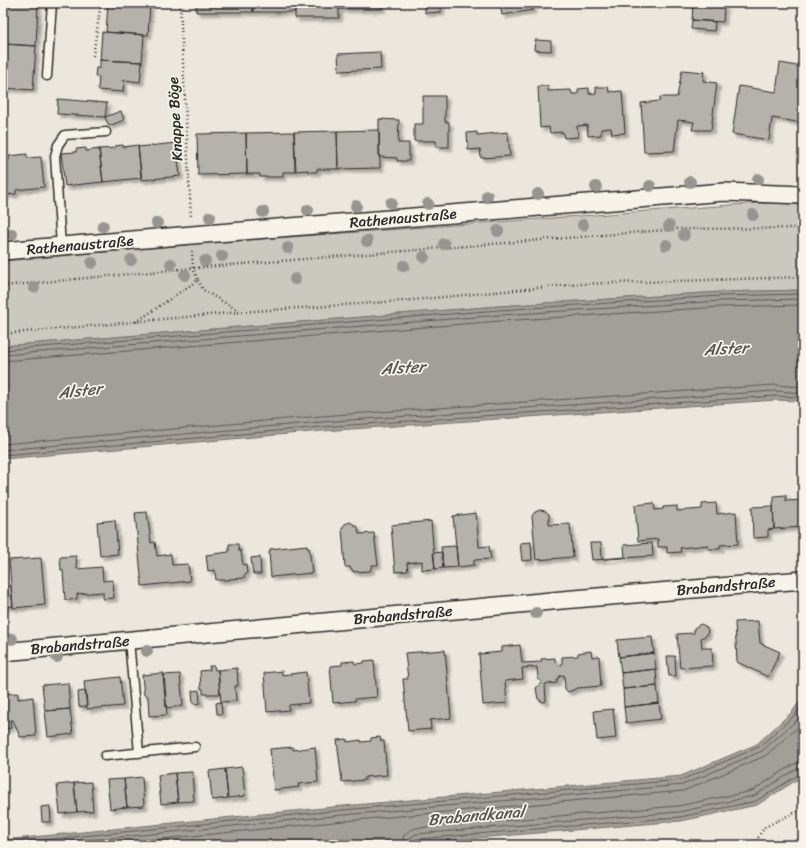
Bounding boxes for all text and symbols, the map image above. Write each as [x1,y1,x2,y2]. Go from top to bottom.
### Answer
street label: Knappe Böge [160,76,190,162]
street label: Rathenaustraße [348,200,458,236]
street label: Rathenaustraße [25,227,135,263]
water label: Alster [702,333,752,364]
water label: Alster [379,352,429,383]
water label: Alster [56,373,107,407]
street label: Brabandstraße [675,569,777,603]
street label: Brabandstraße [352,598,454,632]
street label: Brabandstraße [29,628,131,662]
water label: Brabandkanal [427,797,529,834]

